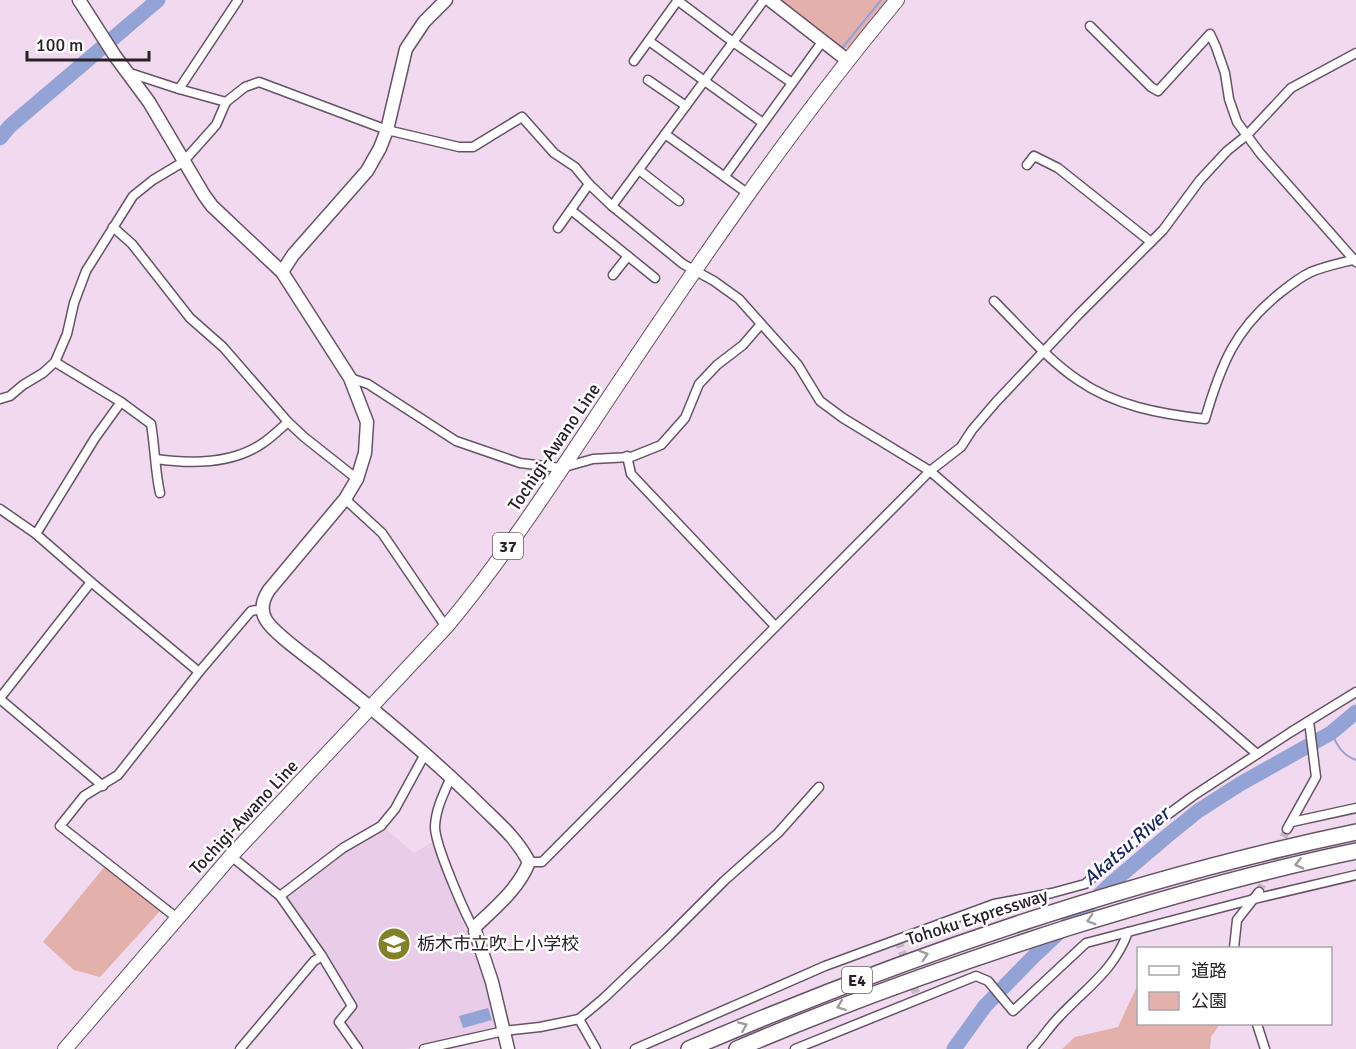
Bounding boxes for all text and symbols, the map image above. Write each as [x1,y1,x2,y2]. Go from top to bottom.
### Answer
scale bar [27,24,148,62]
text: 100 m [36,34,83,56]
street label: Tochigi-Awano Line [503,379,605,515]
road number: 37 [493,533,523,559]
street label: Tochigi-Awano Line [185,755,303,879]
water label: Akatsu River [1078,800,1177,891]
one-way arrow [1294,857,1304,870]
street label: Tohoku Expressway [903,884,1051,950]
one-way arrow [1086,913,1097,926]
school or university icon: 栃木市立吹上小学校 [376,926,412,962]
place label: 栃木市立吹上小学校 [417,933,579,955]
legend [1137,947,1332,1025]
one-way arrow [918,950,929,962]
text: 道路 [1191,960,1227,982]
road number: E4 [842,967,872,993]
text: 公園 [1191,990,1227,1012]
one-way arrow [836,999,847,1011]
one-way arrow [736,1021,747,1033]

